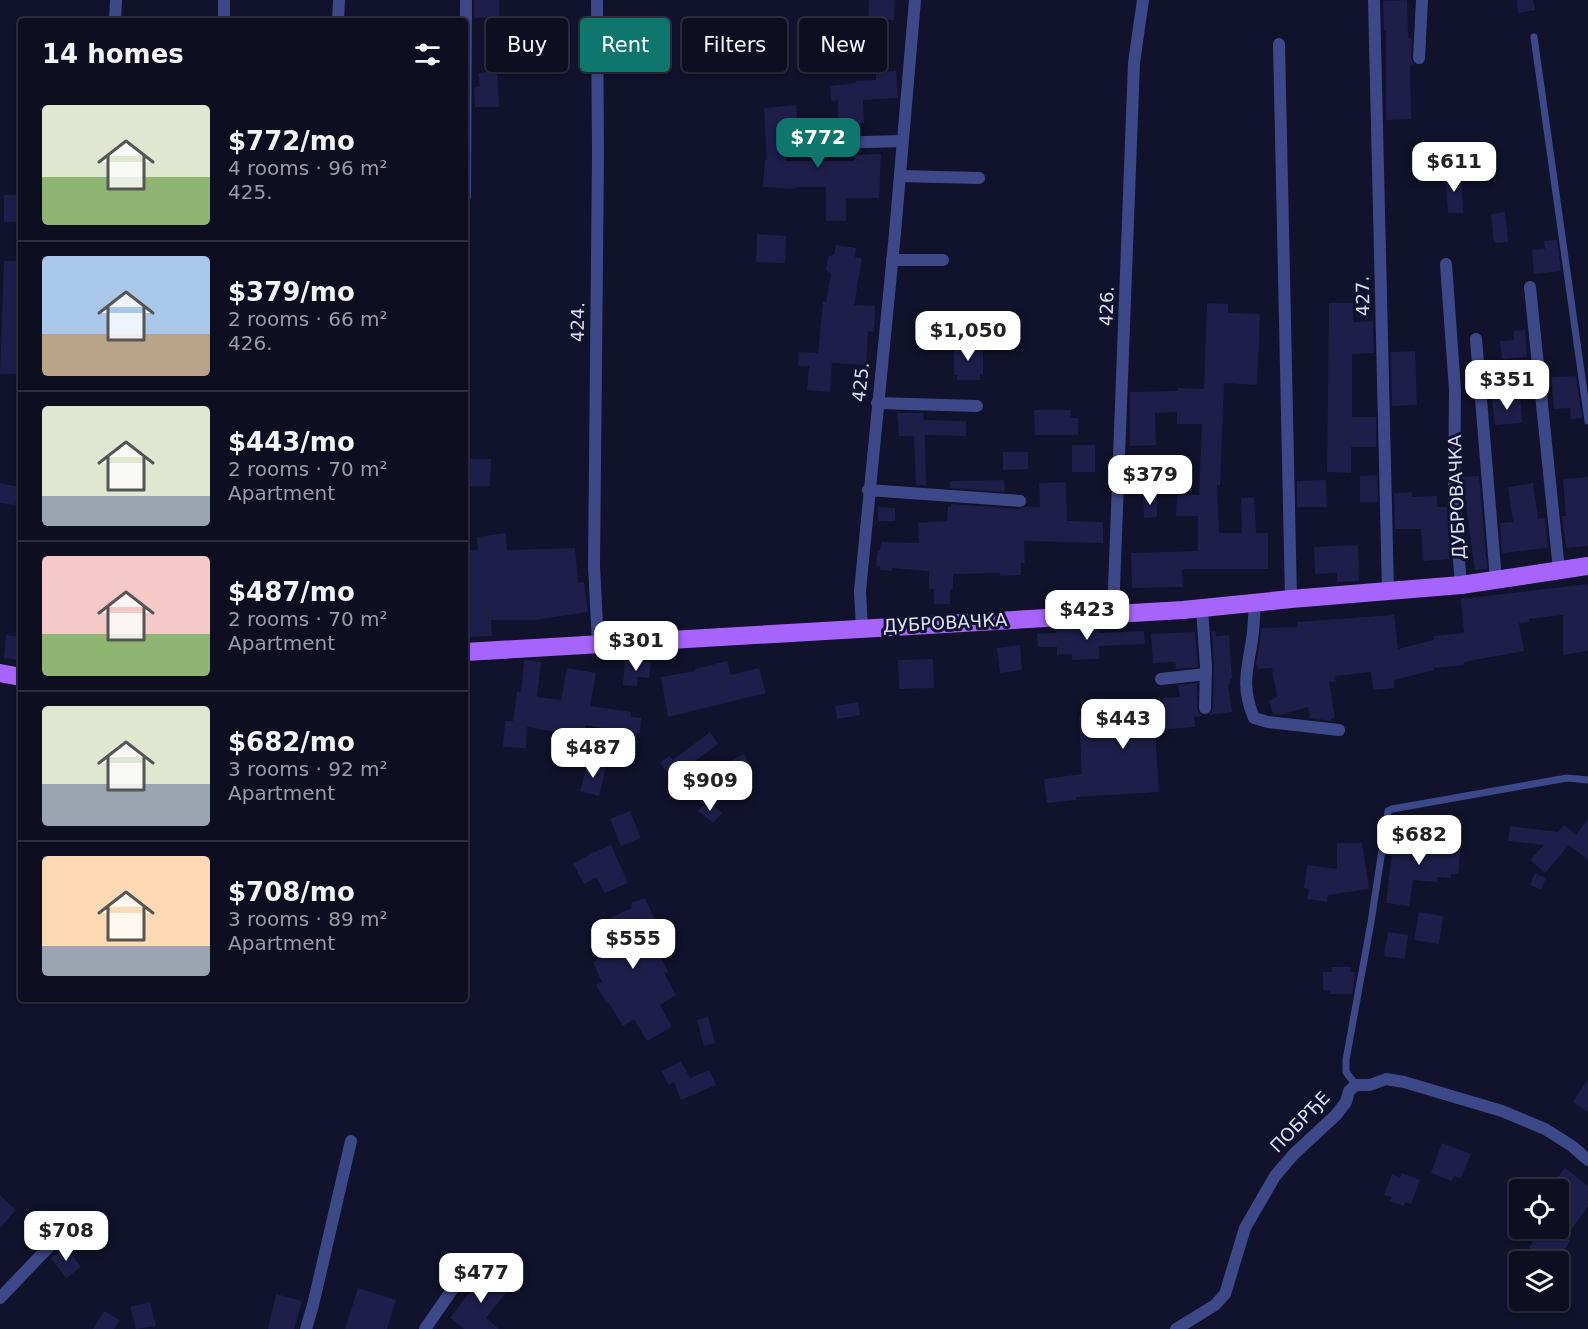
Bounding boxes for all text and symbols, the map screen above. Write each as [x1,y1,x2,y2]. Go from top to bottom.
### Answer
chip: Buy [486,18,568,72]
chip: Rent [580,18,670,72]
chip: Filters [682,18,787,72]
chip: New [799,18,887,72]
icon: filters [411,38,444,71]
text: 14 homes [42,39,184,69]
pin: $772 [782,118,854,169]
text: $772 [790,125,846,149]
text: $772/mo [228,126,355,156]
icon: home [90,129,162,201]
pin: $611 [1418,142,1490,193]
text: $611 [1426,149,1482,173]
text: 4 rooms · 96 m² [228,156,388,180]
text: 425. [228,180,273,204]
street label: 427. [1352,276,1373,316]
text: $379/mo [228,277,355,307]
icon: home [90,280,162,352]
street label: 426. [1095,286,1118,326]
street label: 424. [567,302,588,342]
text: 2 rooms · 66 m² [228,307,388,331]
pin: $1,050 [919,311,1017,362]
text: $1,050 [929,318,1007,342]
text: 426. [228,331,273,355]
pin: $351 [1471,360,1543,411]
street label: 425. [848,361,873,403]
text: $351 [1479,367,1535,391]
text: $443/mo [228,427,355,457]
icon: home [90,430,162,502]
street label: ДУБРОВАЧКА [1444,434,1469,560]
pin: $379 [1114,455,1186,506]
text: 2 rooms · 70 m² [228,457,388,481]
text: $379 [1122,462,1178,486]
text: Apartment [228,481,335,505]
text: $487/mo [228,577,355,607]
icon: home [90,580,162,652]
pin: $423 [1051,590,1123,641]
text: $423 [1059,597,1115,621]
text: 2 rooms · 70 m² [228,607,388,631]
street label: ДУБРОВАЧКА [882,609,1008,636]
pin: $301 [600,621,672,672]
text: $301 [608,628,664,652]
text: Apartment [228,631,335,655]
pin: $443 [1087,699,1159,750]
text: $443 [1095,706,1151,730]
text: $682/mo [228,727,355,757]
pin: $487 [557,728,629,779]
icon: home [90,730,162,802]
text: $487 [565,735,621,759]
text: 3 rooms · 92 m² [228,757,388,781]
pin: $909 [674,761,746,812]
text: $909 [682,768,738,792]
text: Apartment [228,781,335,805]
pin: $682 [1383,815,1455,866]
text: $682 [1391,822,1447,846]
text: $708/mo [228,877,355,907]
icon: home [90,880,162,952]
text: 3 rooms · 89 m² [228,907,388,931]
pin: $555 [597,919,669,970]
text: $555 [605,926,661,950]
text: Apartment [228,931,335,955]
street label: ПОБРЂЕ [1266,1087,1334,1156]
map controls [1509,1179,1569,1311]
button: locate [1509,1179,1569,1239]
pin: $708 [30,1211,102,1262]
text: $708 [38,1218,94,1242]
button: layers [1509,1251,1569,1311]
pin: $477 [445,1253,517,1304]
text: $477 [453,1260,509,1284]

